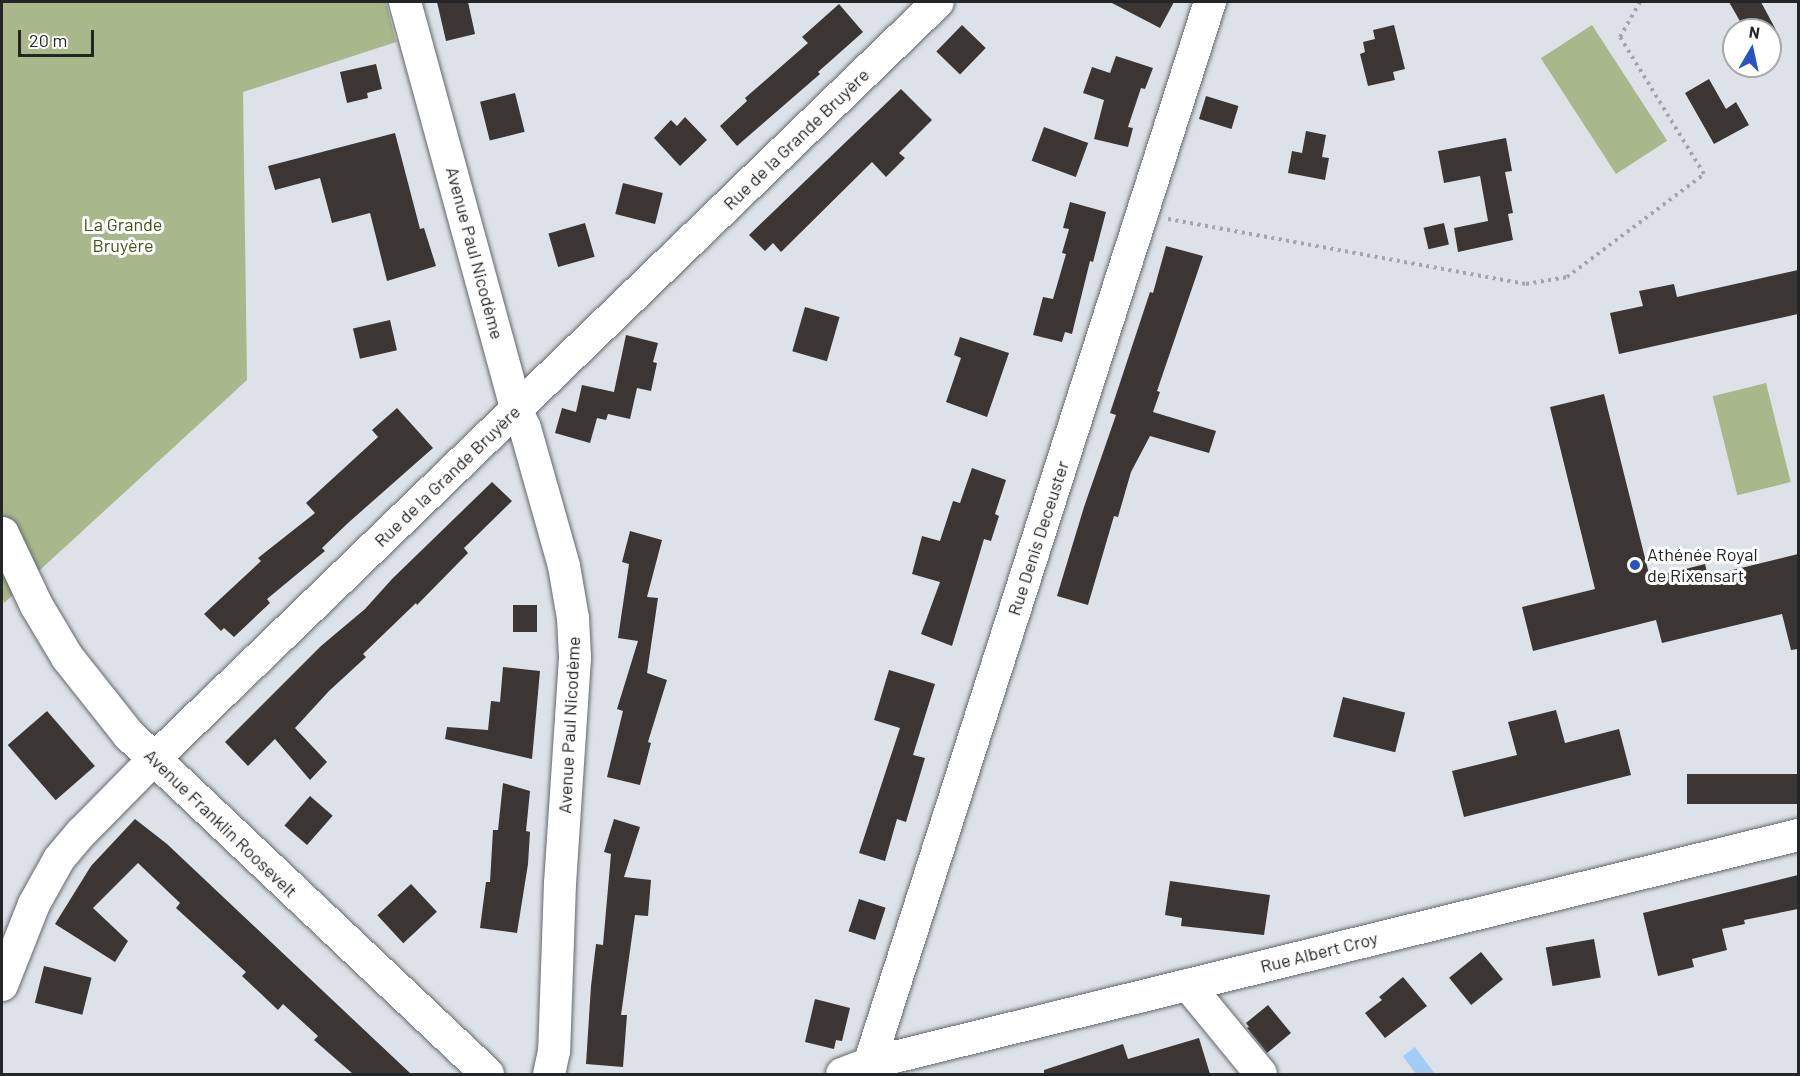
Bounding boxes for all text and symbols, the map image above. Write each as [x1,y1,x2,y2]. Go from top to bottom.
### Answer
scale bar [21,18,98,56]
north arrow [1722,18,1782,78]
text: N [1748,21,1761,42]
text: 20 m [29,29,67,51]
street label: Rue de la Grande Bruyère [719,64,873,214]
street label: Avenue Paul Nicodème [442,164,508,342]
park label: La Grande Bruyère [84,214,162,256]
street label: Rue de la Grande Bruyère [370,401,524,551]
street label: Rue Denis Deceuster [1003,458,1073,618]
place label: Athénée Royal de Rixensart [1647,544,1758,586]
marker: Athénée Royal de Rixensart [1628,558,1642,572]
street label: Avenue Paul Nicodème [554,636,584,814]
street label: Avenue Franklin Roosevelt [140,744,302,902]
street label: Rue Albert Croy [1258,927,1380,977]

